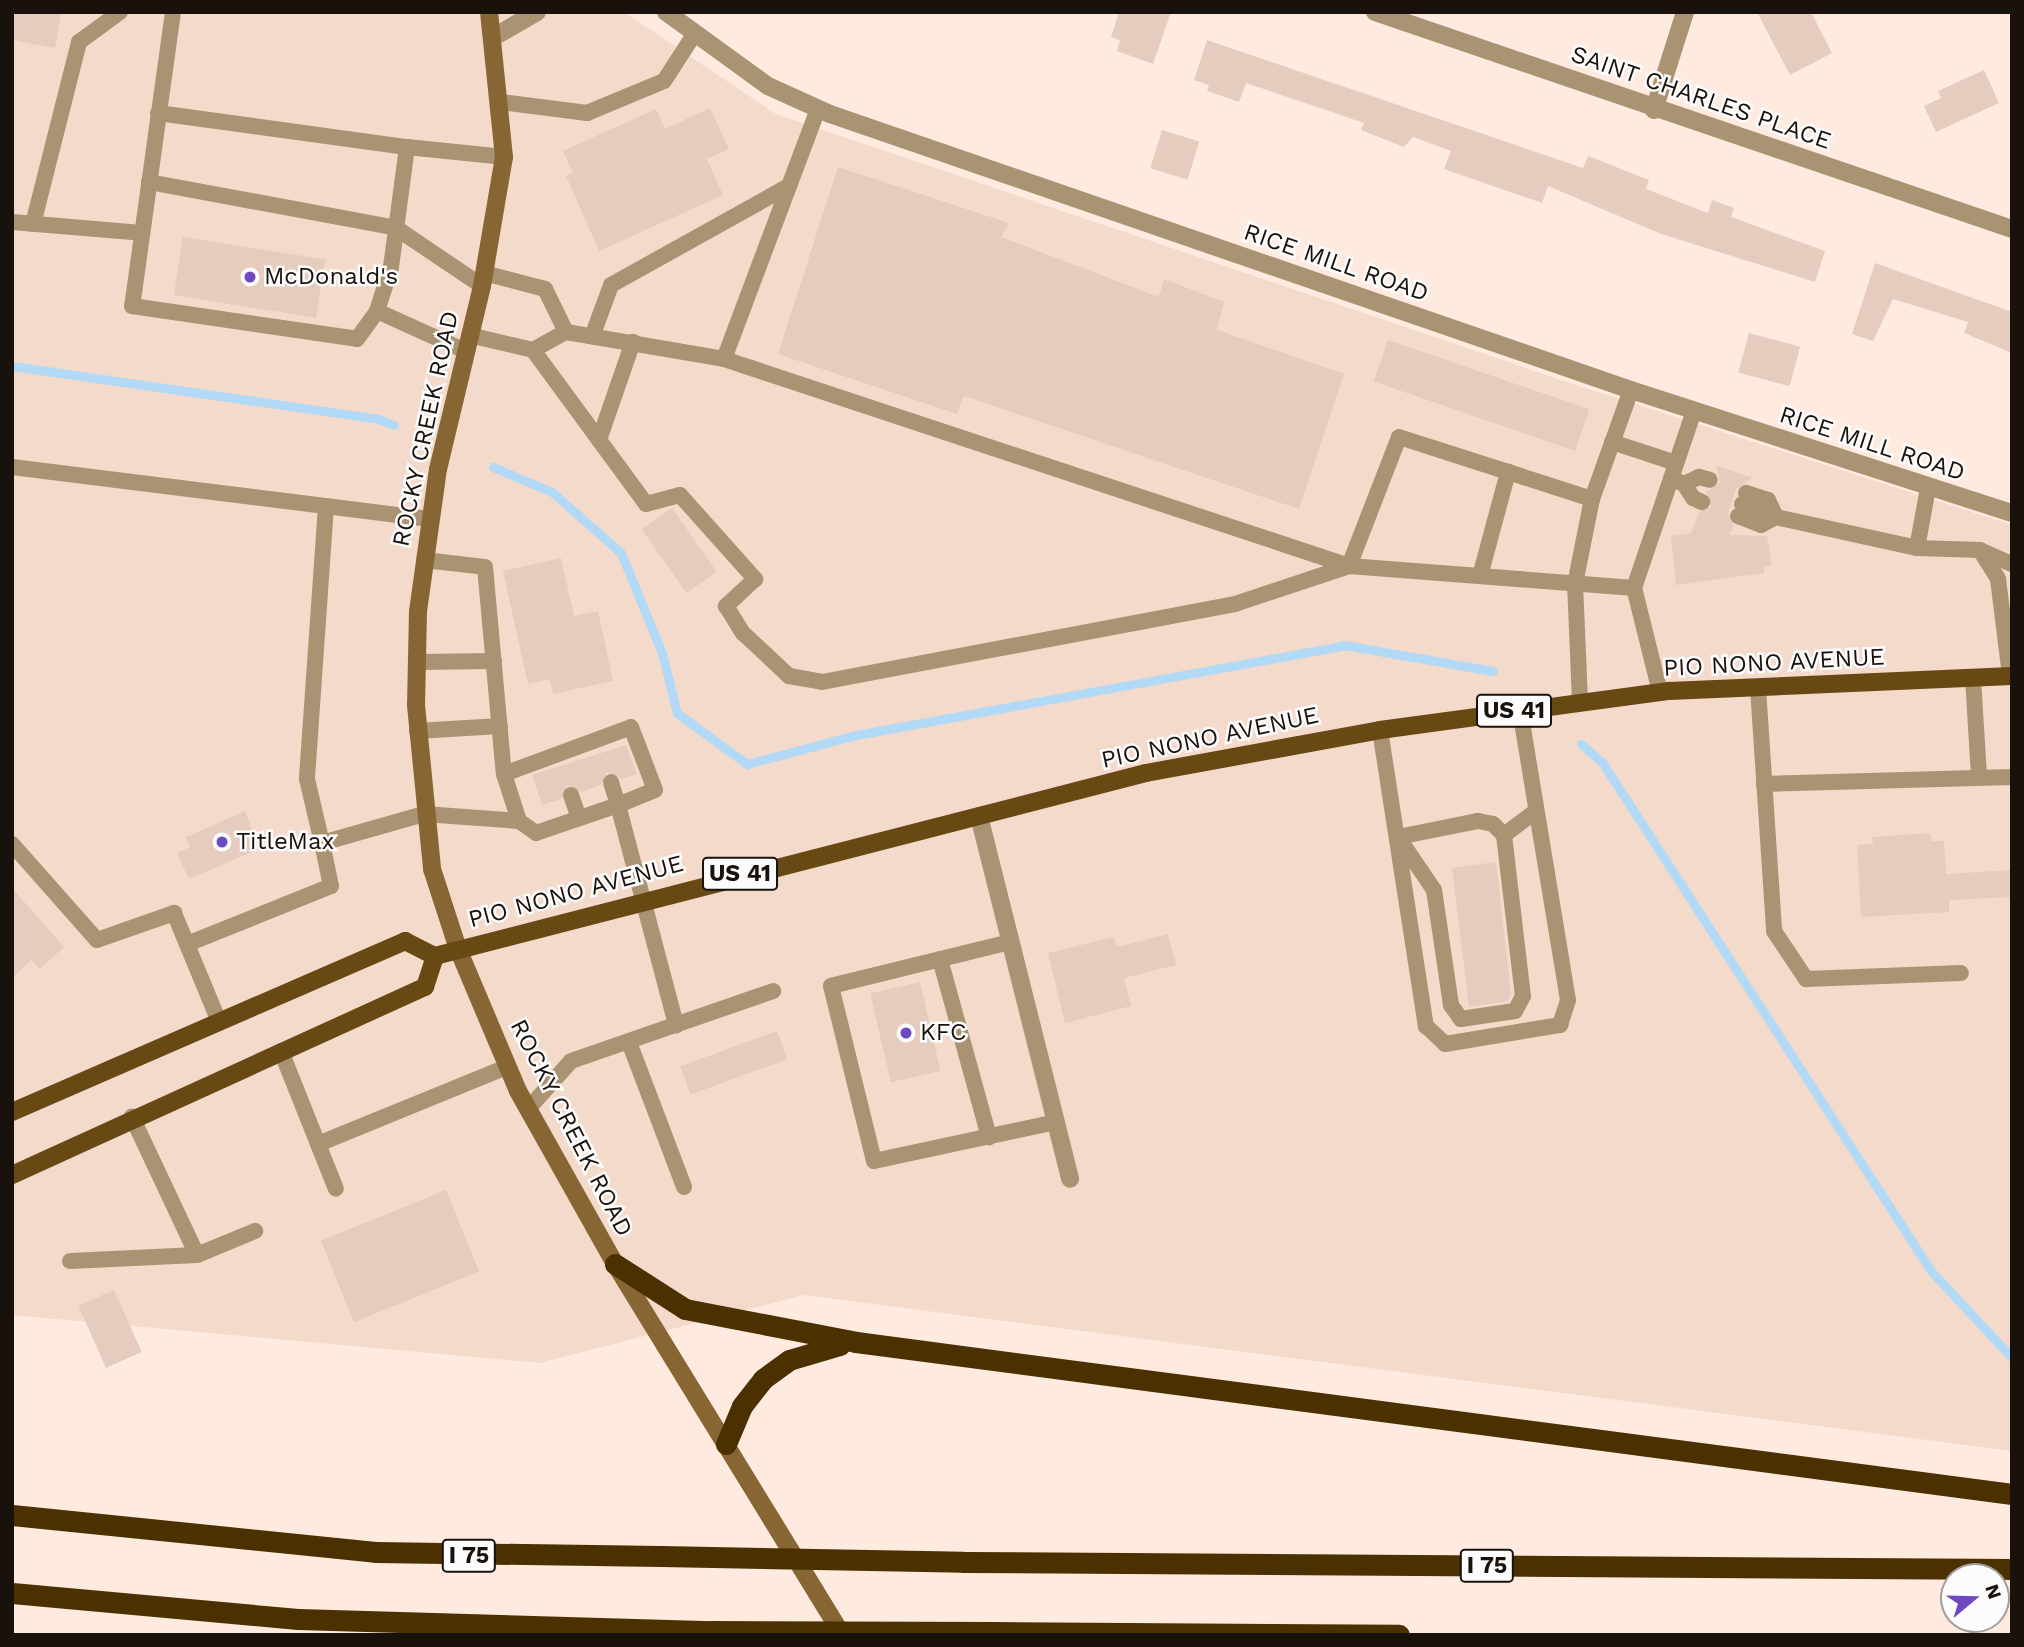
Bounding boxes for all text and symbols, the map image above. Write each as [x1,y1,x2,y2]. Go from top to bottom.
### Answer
street label: SAINT CHARLES PLACE [1567,40,1835,156]
street label: RICE MILL ROAD [1240,218,1432,308]
place label: McDonald's [264,263,398,291]
marker: McDonald's [242,269,258,285]
street label: ROCKY CREEK ROAD [387,308,465,550]
street label: RICE MILL ROAD [1775,400,1969,488]
street label: PIO NONO AVENUE [1662,643,1886,683]
road number: US 41 [1476,692,1552,730]
street label: PIO NONO AVENUE [1098,701,1322,775]
place label: TitleMax [236,828,334,856]
marker: TitleMax [214,834,230,850]
street label: PIO NONO AVENUE [465,849,687,935]
road number: US 41 [702,854,778,894]
street label: ROCKY CREEK ROAD [503,1014,639,1242]
place label: KFC [920,1019,967,1047]
marker: KFC [898,1025,914,1041]
road number: I 75 [441,1536,497,1576]
road number: I 75 [1459,1546,1515,1586]
north arrow [1940,1563,2010,1633]
text: N [1980,1581,2007,1602]

